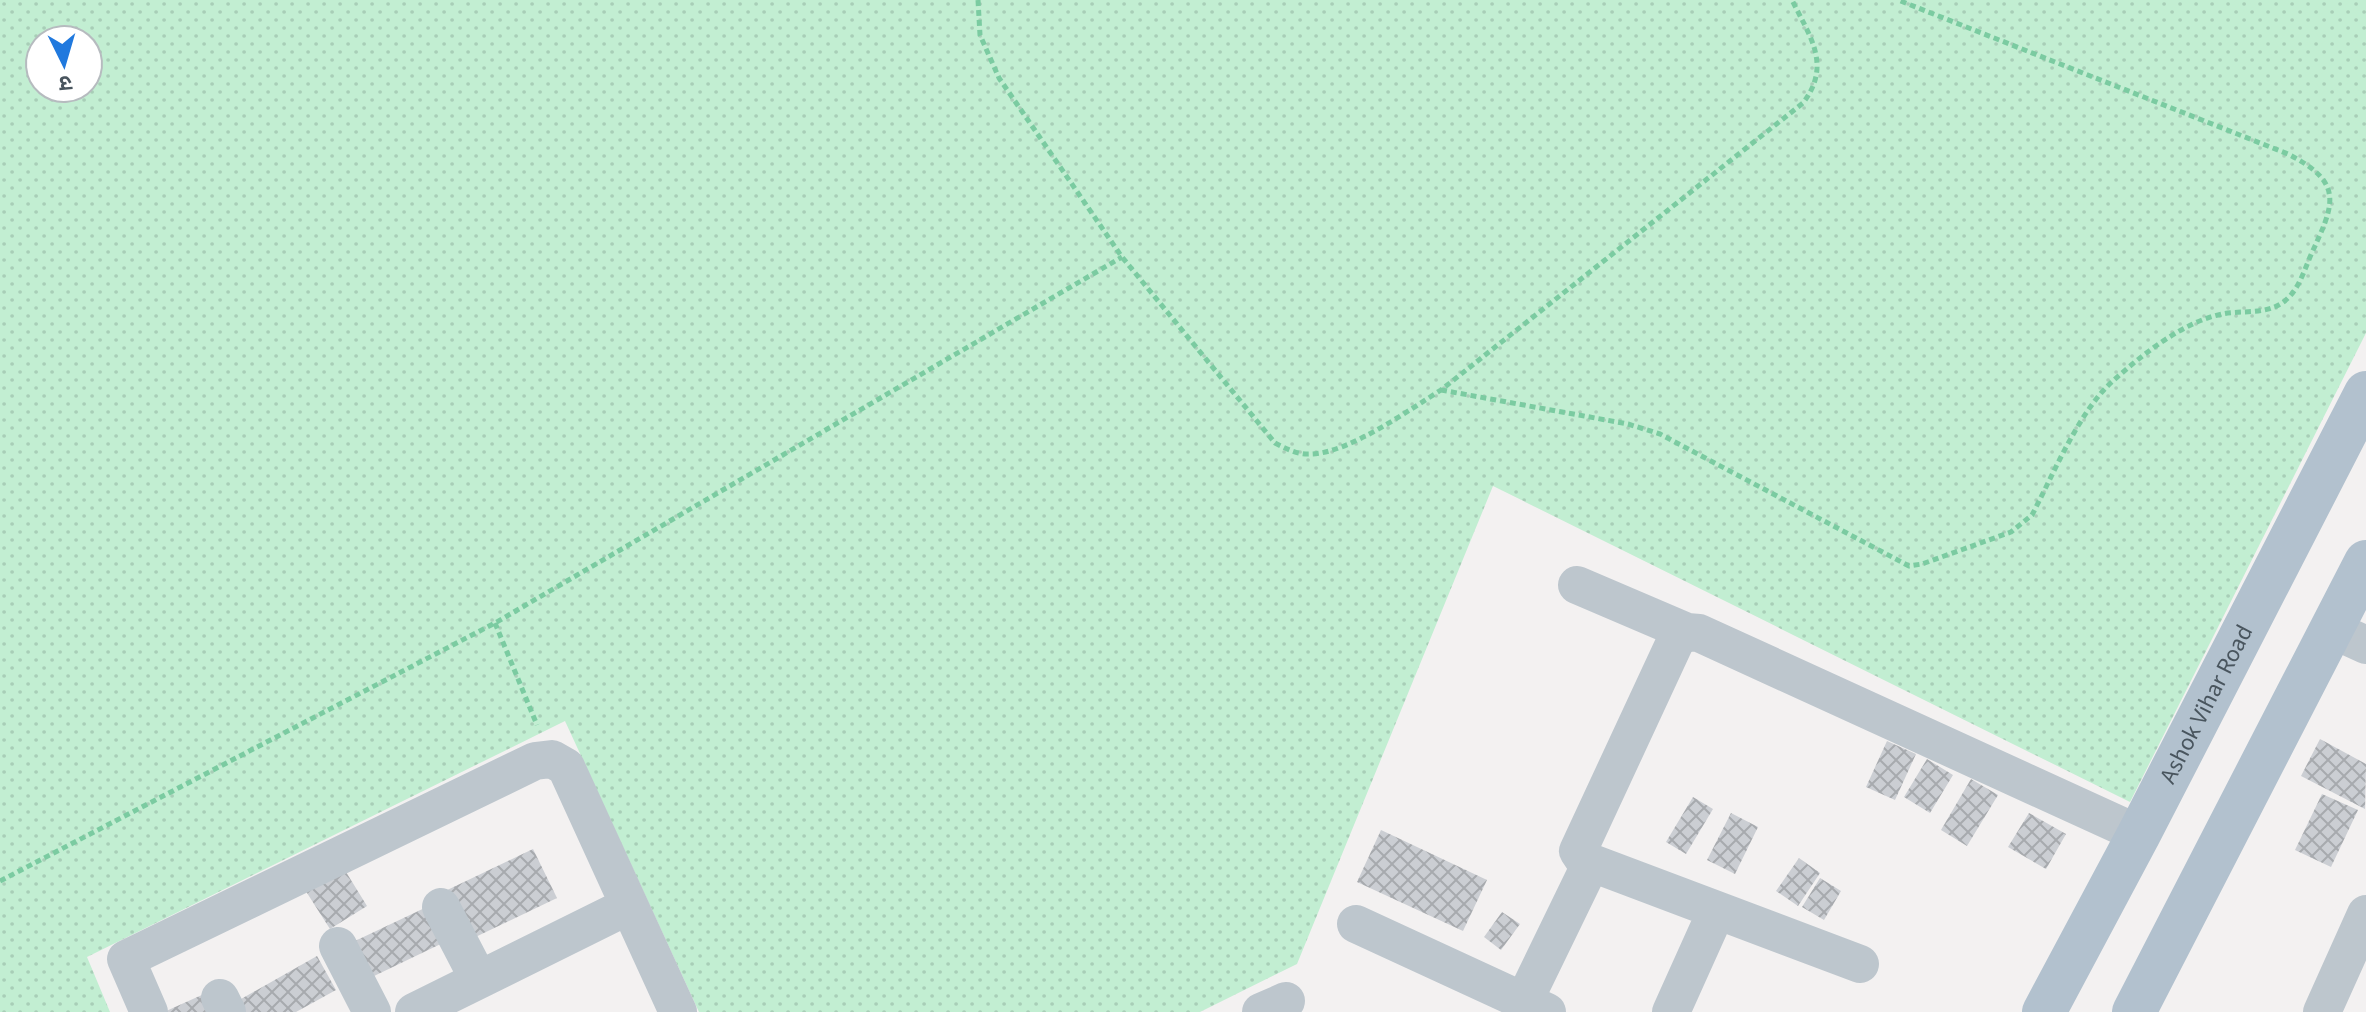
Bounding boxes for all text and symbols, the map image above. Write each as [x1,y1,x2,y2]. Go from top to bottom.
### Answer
north arrow [24,24,104,104]
text: उ [57,66,73,100]
street label: Ashok Vihar Road [2150,618,2261,790]

